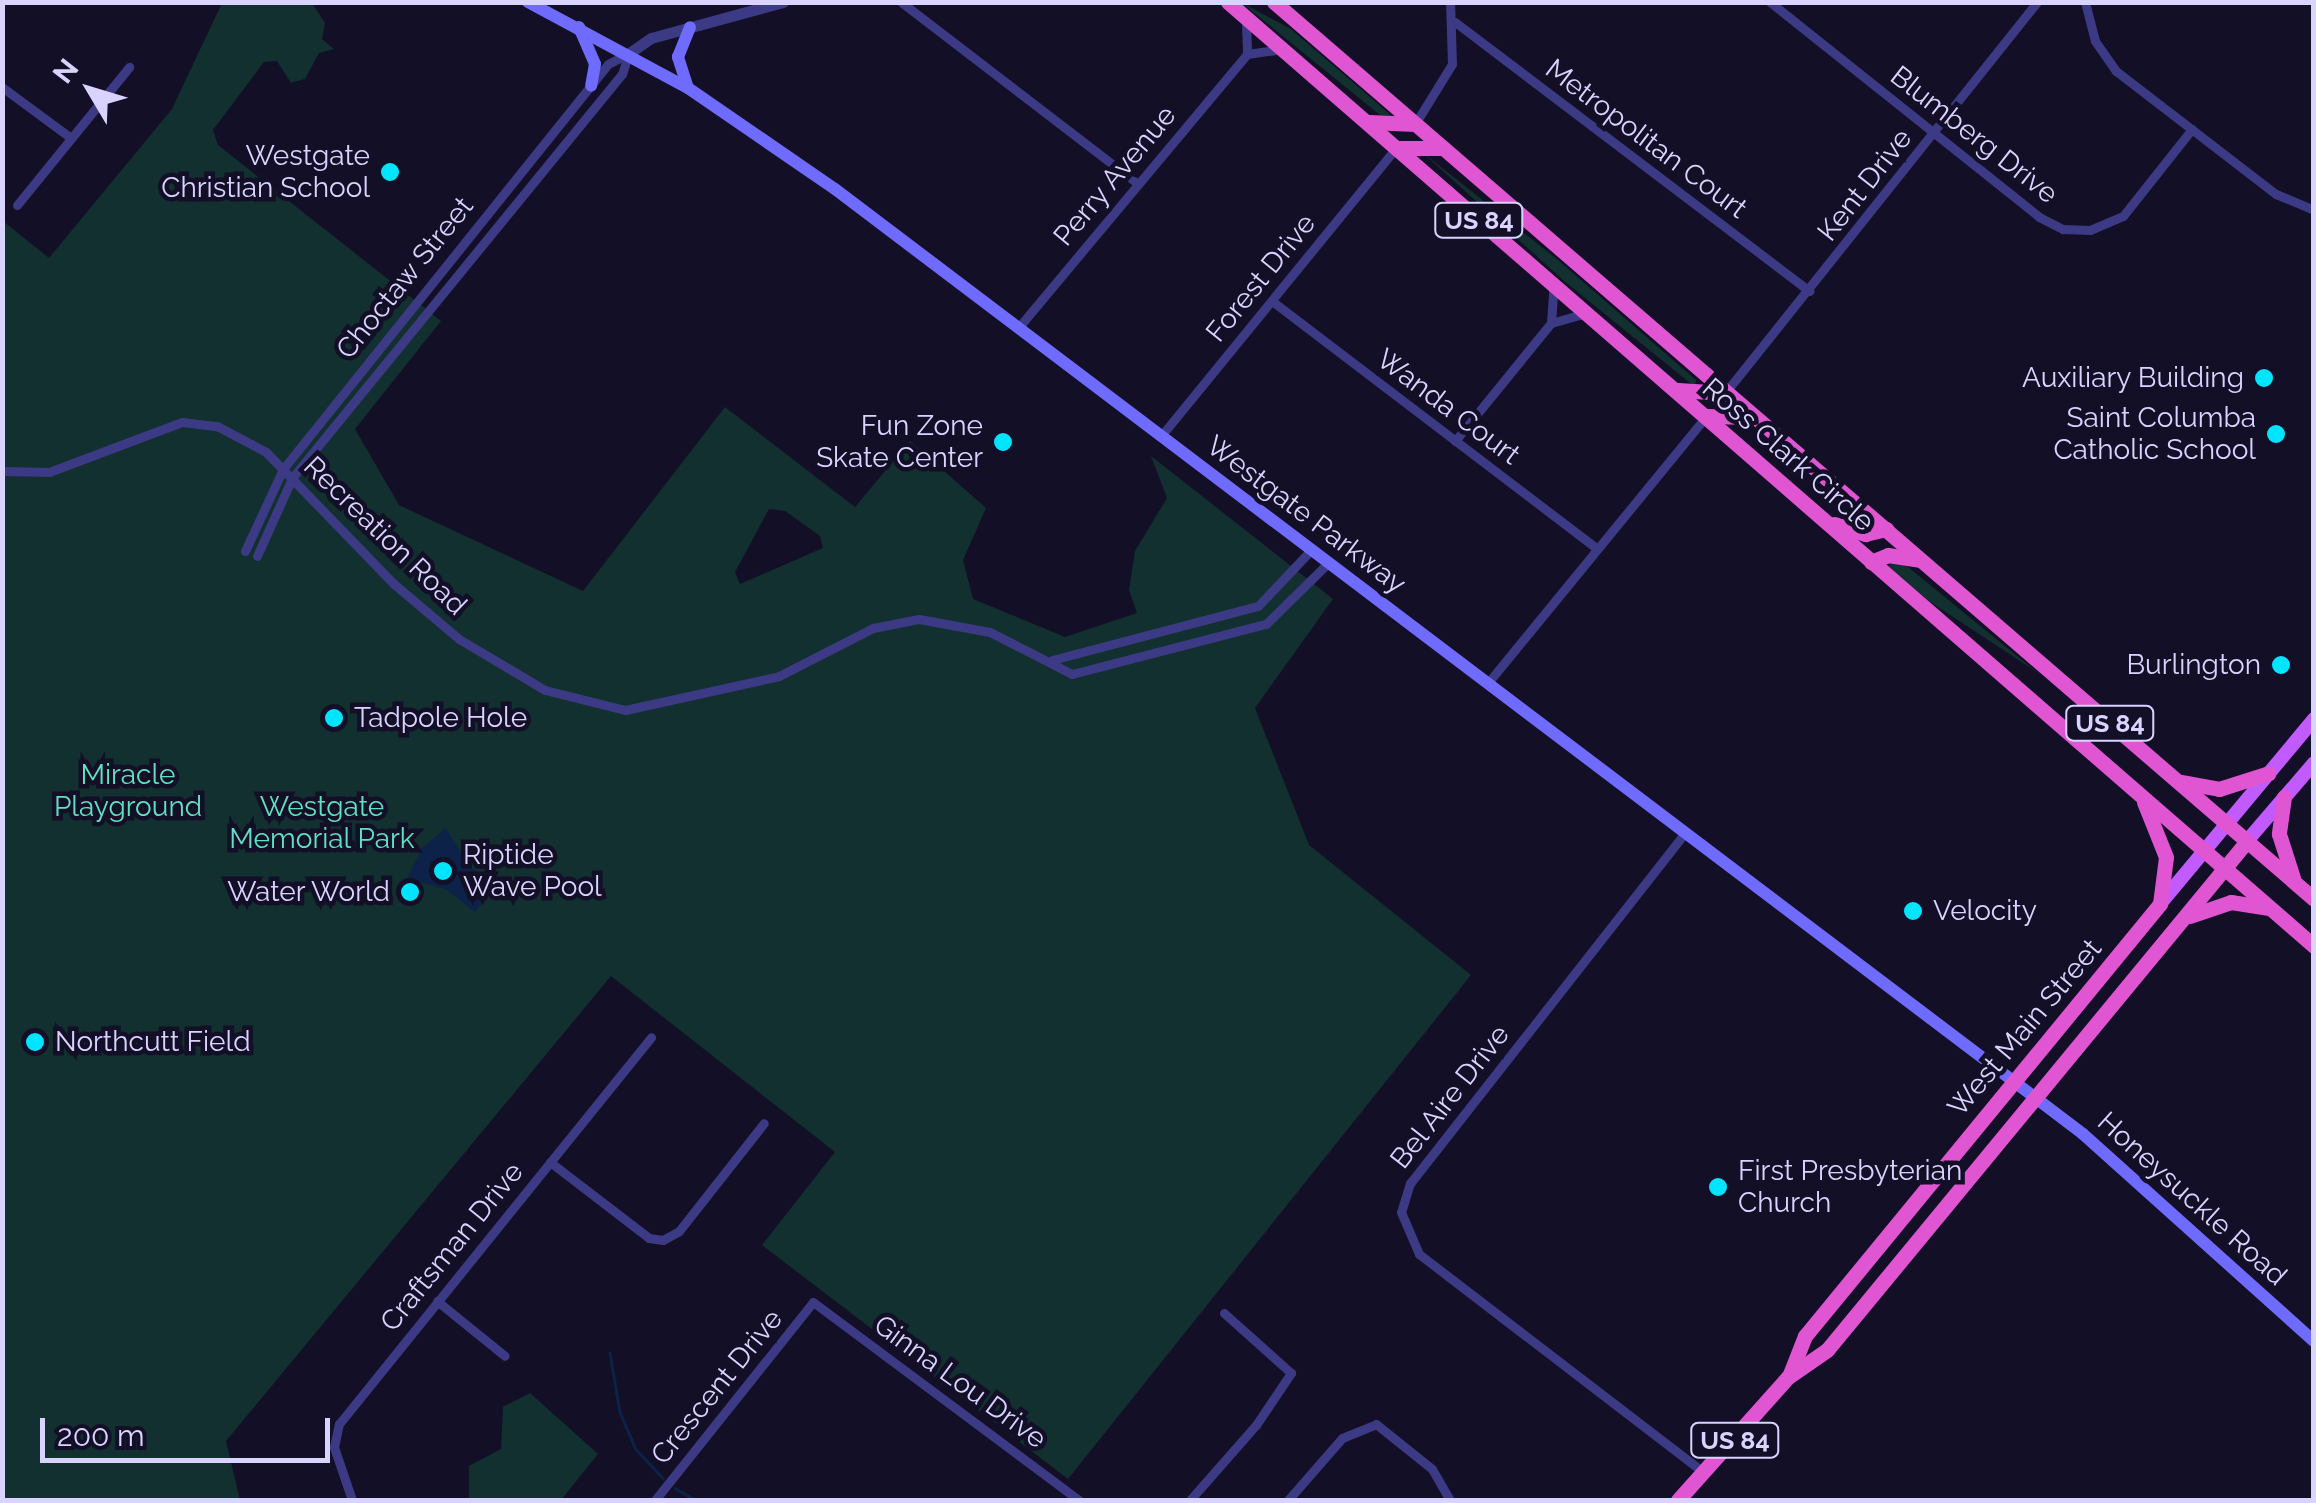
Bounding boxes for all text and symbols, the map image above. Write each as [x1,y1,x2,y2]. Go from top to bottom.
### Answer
north arrow [40,40,140,140]
street label: Metropolitan Court [1539,52,1753,226]
text: N [46,53,86,90]
street label: Blumberg Drive [1884,59,2064,211]
street label: Perry Avenue [1046,99,1184,253]
street label: Kent Drive [1811,122,1919,248]
place label: Westgate Christian School [161,139,370,205]
marker: Westgate Christian School [379,161,401,183]
street label: Choctaw Street [329,190,481,366]
road number: US 84 [1434,200,1524,240]
street label: Forest Drive [1199,207,1323,349]
street label: Wanda Court [1370,342,1526,472]
place label: Auxiliary Building [2021,361,2244,395]
marker: Auxiliary Building [2253,367,2275,389]
street label: Ross Clark Circle [1695,371,1881,539]
place label: Saint Columba Catholic School [2053,401,2256,467]
place label: Fun Zone Skate Center [816,409,983,475]
marker: Saint Columba Catholic School [2265,423,2287,445]
street label: Westgate Parkway [1200,429,1412,601]
marker: Fun Zone Skate Center [992,431,1014,453]
street label: Recreation Road [297,450,473,622]
place label: Burlington [2126,648,2261,682]
marker: Burlington [2270,654,2292,676]
place label: Tadpole Hole [354,701,527,735]
road number: US 84 [2065,703,2155,743]
marker: Tadpole Hole [323,707,345,729]
park label: Miracle Playground [54,758,202,824]
park label: Westgate Memorial Park [229,790,415,856]
place label: Riptide Wave Pool [463,838,602,904]
marker: Riptide Wave Pool [432,860,454,882]
place label: Water World [226,875,390,909]
marker: Water World [399,881,421,903]
place label: Velocity [1933,894,2037,928]
marker: Velocity [1902,900,1924,922]
street label: West Main Street [1941,933,2109,1123]
street label: Bel Aire Drive [1383,1018,1517,1176]
place label: Northcutt Field [55,1025,251,1059]
marker: Northcutt Field [24,1031,46,1053]
street label: Honeysuckle Road [2090,1105,2294,1293]
place label: First Presbyterian Church [1738,1154,1962,1220]
street label: Craftsman Drive [374,1156,530,1338]
marker: First Presbyterian Church [1707,1176,1729,1198]
street label: Crescent Drive [644,1303,790,1471]
street label: Ginna Lou Drive [867,1308,1053,1456]
scale bar [45,1398,335,1460]
text: 200 m [57,1418,145,1453]
road number: US 84 [1690,1420,1780,1460]

